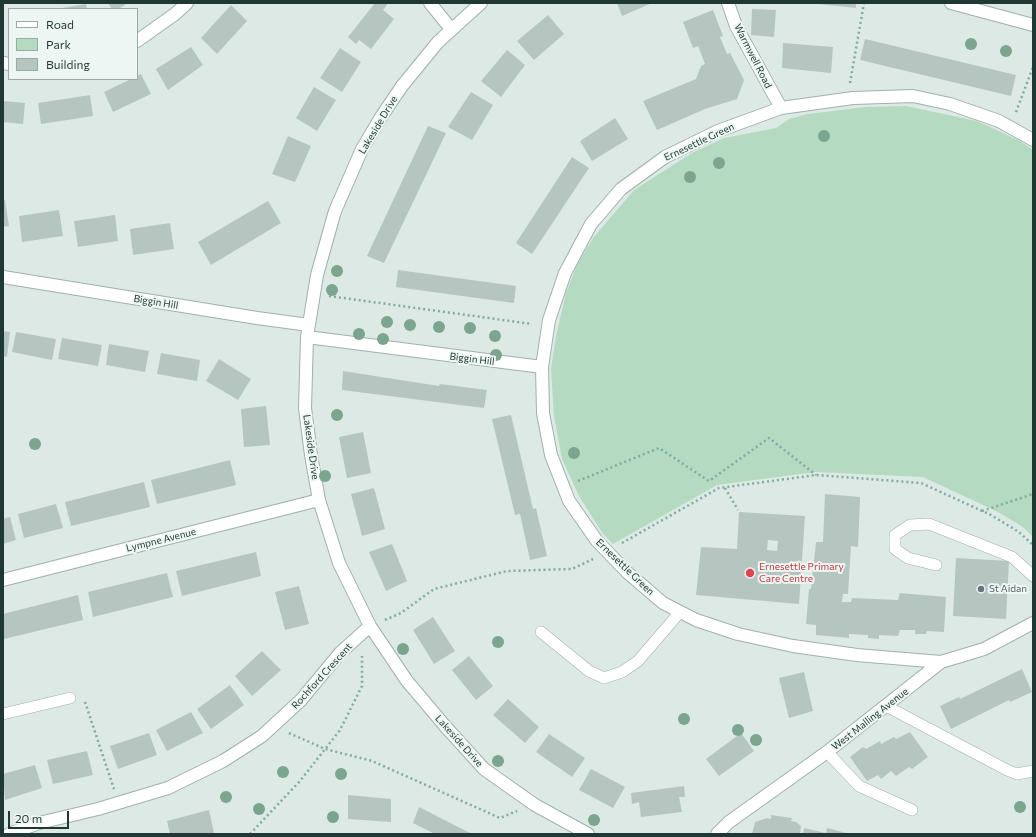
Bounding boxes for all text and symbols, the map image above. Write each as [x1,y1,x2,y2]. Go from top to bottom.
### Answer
legend [8,8,138,80]
text: Road [46,17,74,31]
street label: Warmwell Road [732,22,774,90]
text: Park [46,37,71,51]
text: Building [46,57,90,71]
street label: Lakeside Drive [356,94,400,156]
street label: Ernesettle Green [662,120,736,164]
street label: Biggin Hill [133,293,179,311]
street label: Biggin Hill [449,350,495,368]
street label: Lakeside Drive [300,414,322,480]
street label: Lympne Avenue [125,526,197,554]
street label: Ernesettle Green [593,536,657,598]
place label: Ernesettle Primary Care Centre [759,561,844,584]
marker: Ernesettle Primary Care Centre [744,567,756,579]
place label: St Aidan [989,583,1027,595]
marker: St Aidan [976,584,986,594]
street label: Rochford Crescent [289,640,355,712]
street label: West Malling Avenue [829,685,911,753]
street label: Lakeside Drive [433,713,485,769]
scale bar [10,803,71,829]
text: 20 m [15,811,42,825]

